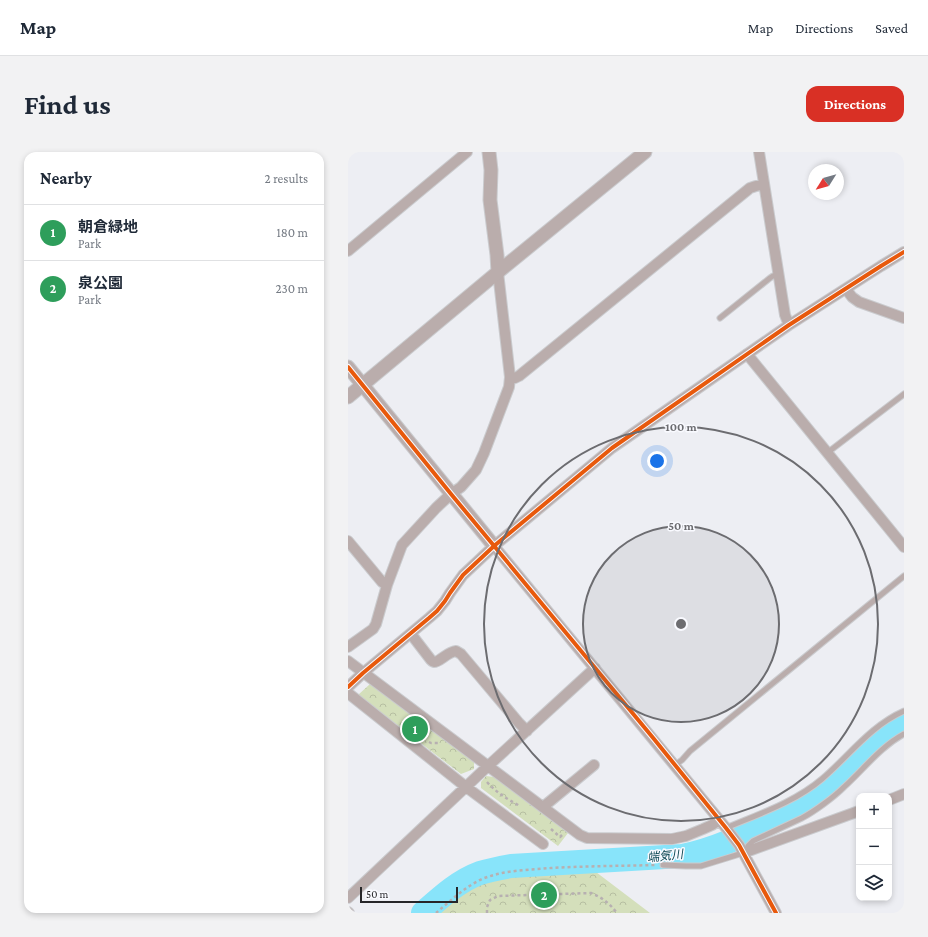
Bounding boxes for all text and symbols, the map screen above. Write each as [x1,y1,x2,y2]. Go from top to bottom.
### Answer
text: Map [20,17,56,38]
text: Map [748,20,773,36]
text: Directions [795,20,853,36]
text: Saved [875,20,908,36]
button: Directions [806,86,904,122]
text: Find us [24,89,111,120]
north arrow [808,164,844,200]
text: Nearby [40,169,92,188]
text: 2 results [265,171,308,186]
text: 朝倉緑地 [78,219,138,235]
text: 1 [51,225,55,240]
text: 180 m [276,225,308,240]
text: Park [78,236,101,251]
text: 泉公園 [78,275,123,291]
text: 2 [50,281,56,296]
text: 230 m [275,281,308,296]
text: Park [78,292,101,307]
text: 100 m [665,420,698,434]
your location [647,451,667,471]
text: 50 m [668,519,695,533]
centre of rings [674,617,688,631]
pin: 1 [402,714,428,744]
map controls [856,793,892,901]
button: + [856,793,892,829]
button: − [856,829,892,865]
water label: 端気川 [646,847,686,865]
button: layers [856,865,892,901]
pin: 2 [531,880,557,910]
scale bar [360,885,458,904]
text: 50 m [366,888,388,900]

